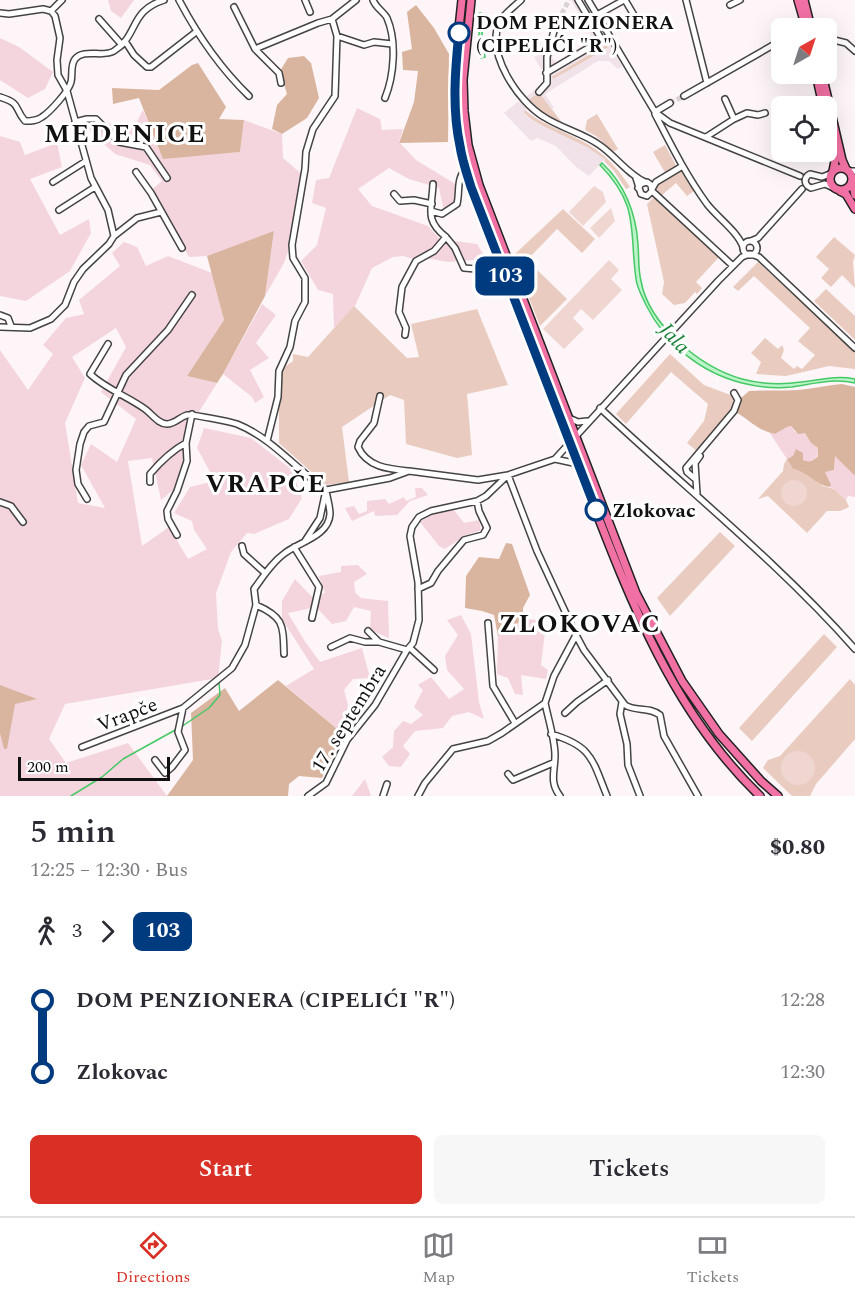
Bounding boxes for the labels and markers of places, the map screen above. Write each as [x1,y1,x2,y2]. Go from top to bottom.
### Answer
place label: DOM PENZIONERA (CIPELIĆI "R") [476,8,675,61]
marker: DOM PENZIONERA (CIPELIĆI "R") [448,22,470,44]
place label: Zlokovac [612,496,696,526]
marker: Zlokovac [585,499,607,521]

